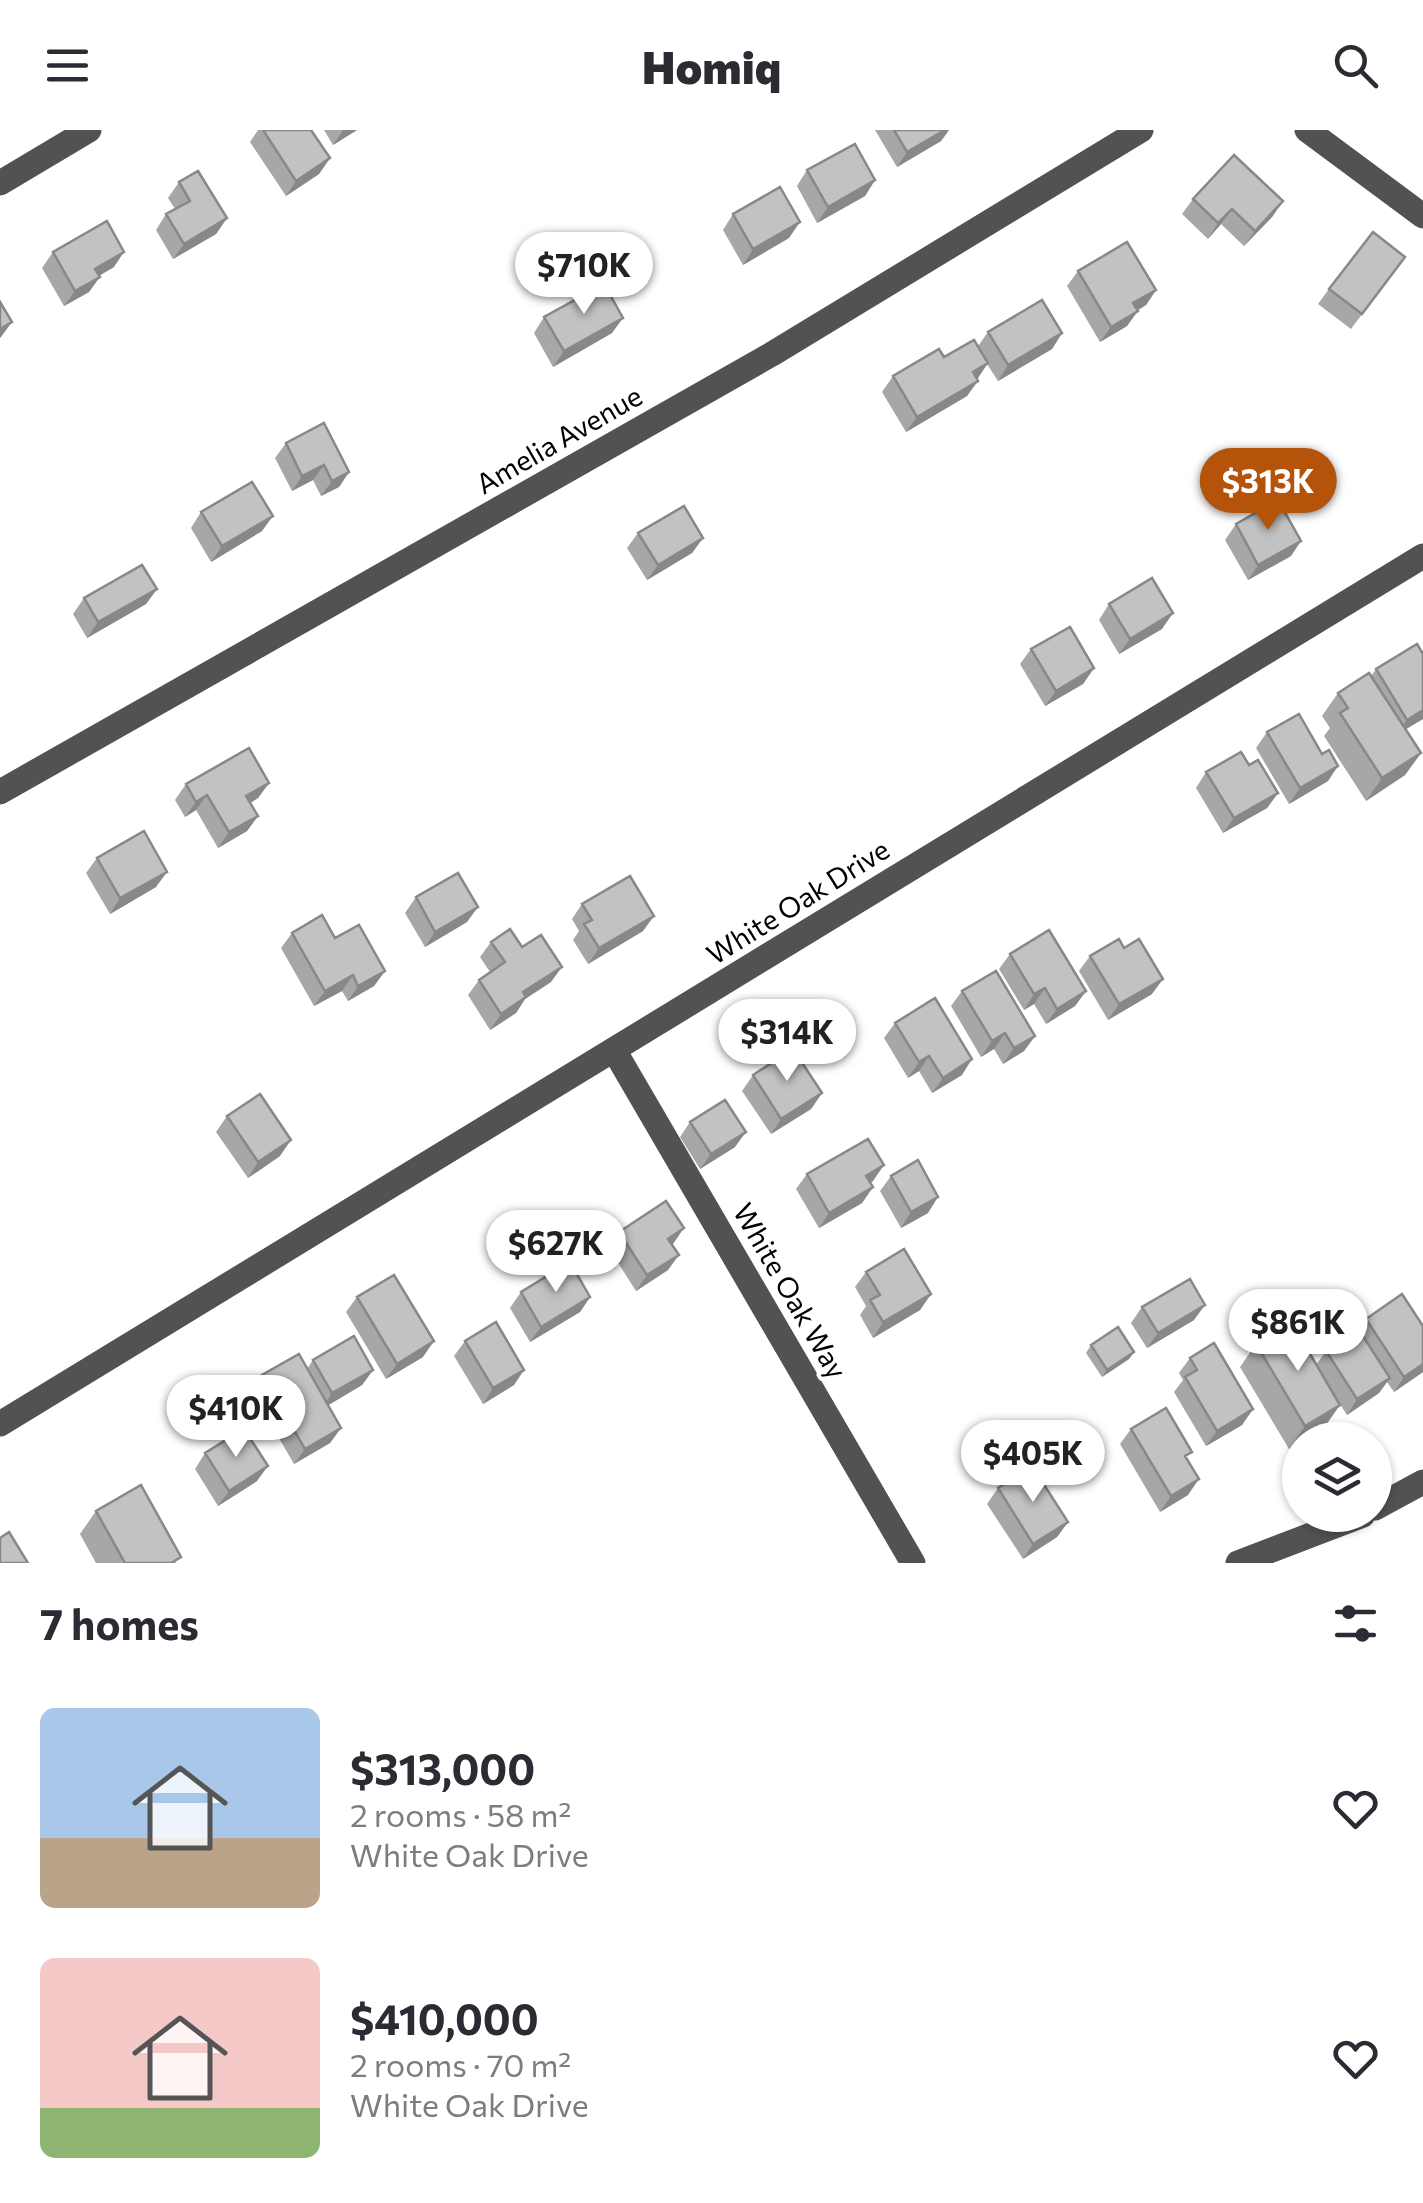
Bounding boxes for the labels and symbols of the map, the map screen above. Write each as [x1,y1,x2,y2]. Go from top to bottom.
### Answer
pin: $710K [514,232,654,317]
street label: Amelia Avenue [469,378,648,500]
pin: $313K [1198,448,1338,533]
street label: White Oak Drive [700,831,895,971]
pin: $314K [717,999,857,1084]
street label: White Oak Way [727,1197,855,1384]
pin: $627K [486,1210,626,1295]
pin: $861K [1228,1289,1368,1374]
pin: $410K [166,1375,306,1460]
pin: $405K [963,1420,1103,1505]

